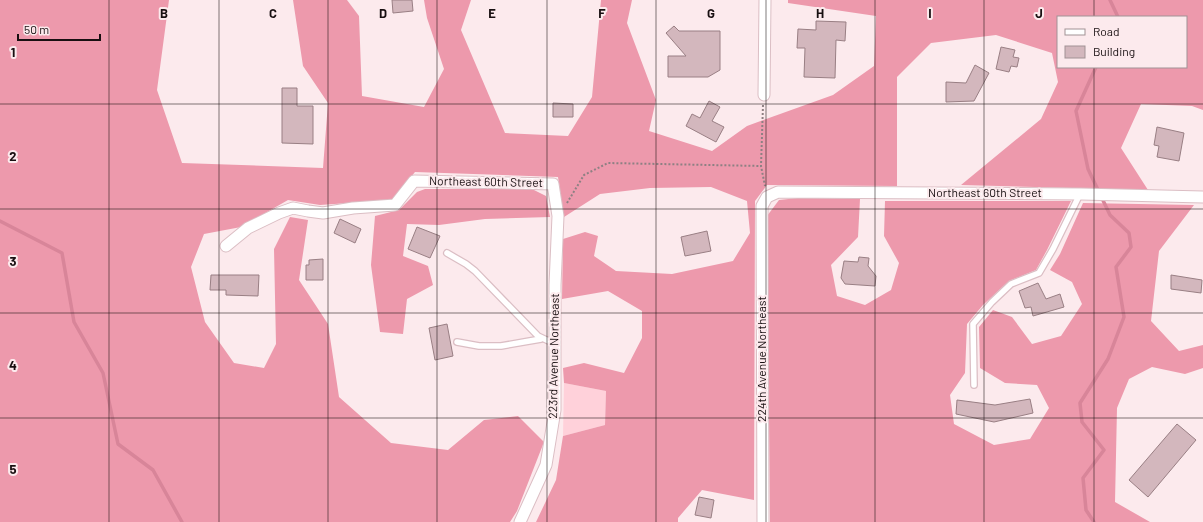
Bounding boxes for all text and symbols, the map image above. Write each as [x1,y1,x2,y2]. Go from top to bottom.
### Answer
text: B [160,5,168,21]
text: C [269,5,277,21]
text: D [379,5,387,21]
text: E [488,5,496,21]
text: F [598,5,606,21]
text: G [707,5,715,21]
text: H [816,5,824,21]
text: I [928,5,932,21]
text: J [1035,5,1043,21]
scale bar [18,16,100,42]
legend [1057,16,1187,68]
text: 50 m [24,22,49,36]
text: Road [1093,24,1120,38]
text: 1 [11,44,15,60]
text: Building [1093,44,1135,58]
text: 2 [9,148,17,164]
street label: Northeast 60th Street [429,173,543,189]
street label: Northeast 60th Street [928,185,1042,199]
text: 3 [9,253,17,269]
street label: 223rd Avenue Northeast [545,293,561,419]
street label: 224th Avenue Northeast [754,296,768,422]
text: 4 [9,357,17,373]
text: 5 [9,461,17,477]

